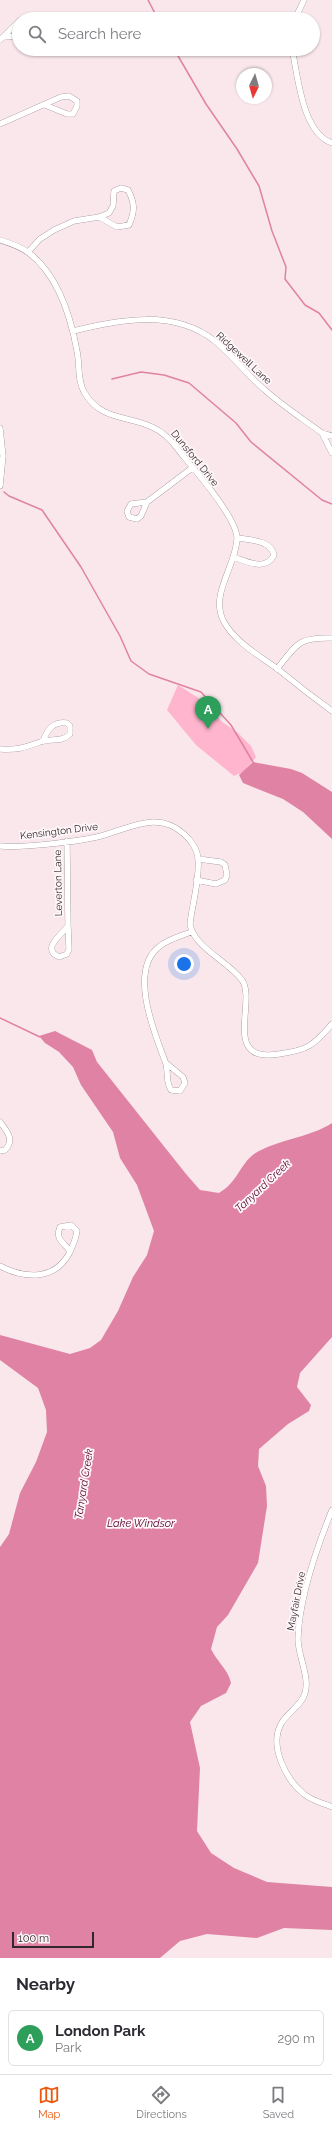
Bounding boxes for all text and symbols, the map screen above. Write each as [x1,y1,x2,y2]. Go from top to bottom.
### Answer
search box [12,12,320,56]
icon: search [26,23,48,45]
text: Search here [58,25,141,43]
north arrow [236,68,272,104]
street label: Ridgewell Lane [214,330,274,386]
street label: Dunsford Drive [169,428,221,488]
pin: A [195,696,221,729]
street label: Kensington Drive [19,821,99,841]
street label: Leverton Lane [52,850,64,916]
your location [174,954,194,974]
water label: Tanyard Creek [233,1157,294,1215]
water label: Tanyard Creek [72,1448,96,1520]
water label: Lake Windsor [107,1517,176,1530]
street label: Mayfair Drive [285,1570,307,1632]
scale bar [12,1930,94,1949]
text: 100 m [18,1932,49,1945]
text: Nearby [16,1974,75,1994]
text: London Park [55,2022,145,2040]
text: A [26,2031,34,2046]
text: 290 m [277,2031,315,2046]
text: Park [55,2040,82,2055]
tab: Map [38,2084,60,2121]
tab: Directions [136,2084,187,2121]
tab: Saved [263,2084,294,2121]

